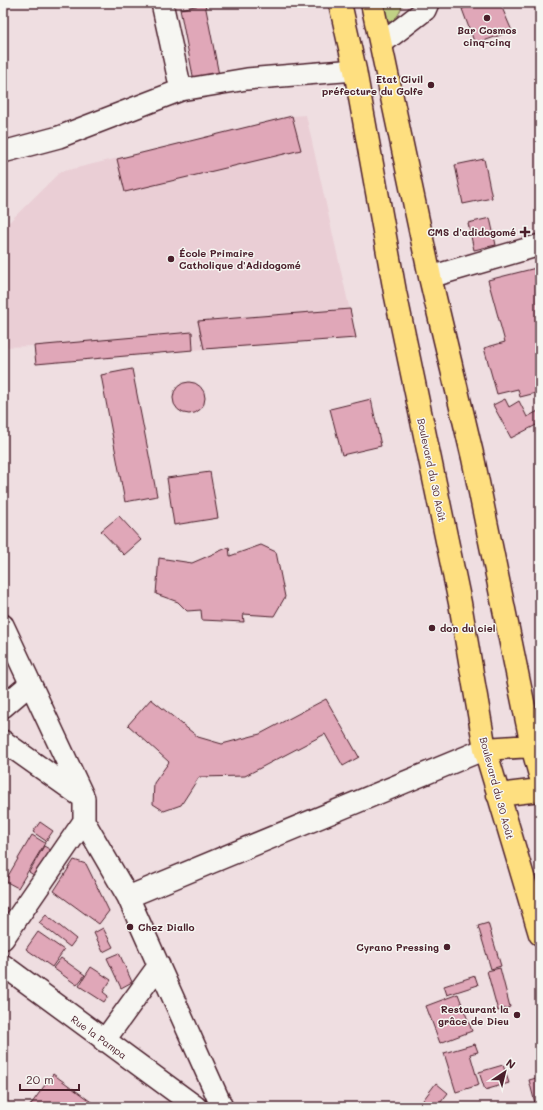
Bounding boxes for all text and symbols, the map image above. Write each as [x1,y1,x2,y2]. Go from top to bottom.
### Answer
marker: Bar Cosmos cinq-cinq [482,13,492,23]
place label: Bar Cosmos cinq-cinq [457,23,517,49]
place label: Etat Civil préfecture du Golfe [322,72,423,98]
marker: Etat Civil préfecture du Golfe [426,80,436,90]
place label: CMS d'adidogomé [427,225,516,239]
marker: CMS d'adidogomé [519,226,531,238]
place label: École Primaire Catholique d'Adidogomé [179,246,301,272]
marker: École Primaire Catholique d'Adidogomé [166,254,176,264]
street label: Boulevard du 30 Août [414,417,450,523]
place label: don du ciel [440,621,496,635]
marker: don du ciel [427,623,437,633]
street label: Boulevard du 30 Août [477,735,517,841]
place label: Chez Diallo [138,920,195,934]
marker: Chez Diallo [125,922,135,932]
place label: Cyrano Pressing [356,940,439,954]
marker: Cyrano Pressing [442,942,452,952]
place label: Restaurant la grâce de Dieu [438,1002,509,1028]
marker: Restaurant la grâce de Dieu [512,1010,522,1020]
street label: Rue la Pampa [68,1012,130,1062]
north arrow [485,1052,525,1092]
text: N [503,1055,519,1072]
scale bar [20,1066,79,1092]
text: 20 m [26,1071,54,1087]

